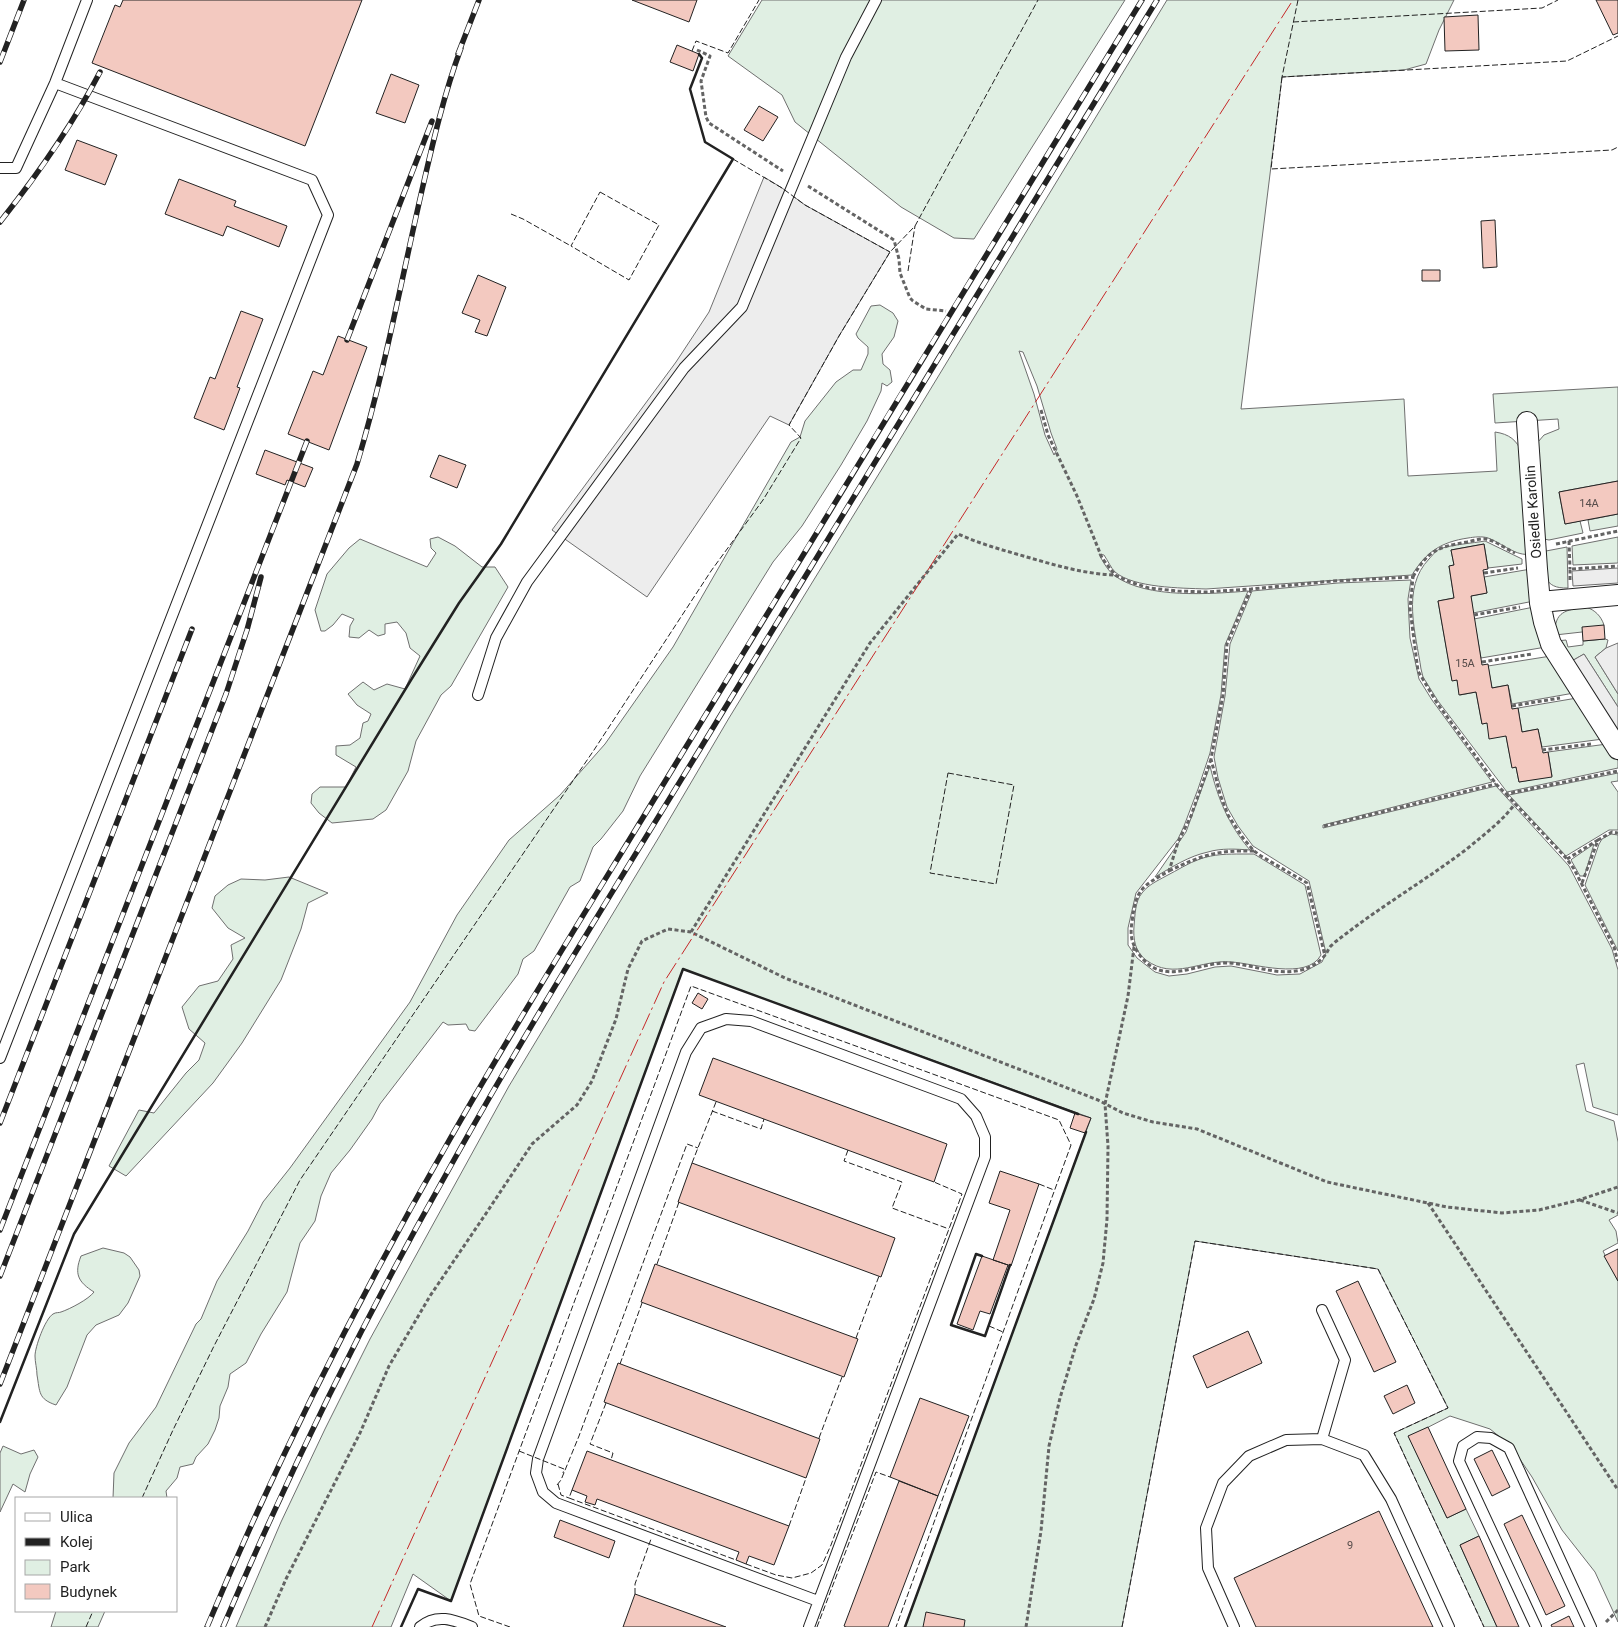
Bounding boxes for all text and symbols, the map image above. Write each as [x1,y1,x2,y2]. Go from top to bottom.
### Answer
street label: Osiedle Karolin [1522,465,1544,559]
house number: 14A [1579,497,1600,510]
house number: 15A [1455,657,1476,670]
legend [15,1497,178,1612]
text: Ulica [60,1508,93,1526]
text: Kolej [60,1533,93,1551]
house number: 9 [1347,1539,1353,1552]
text: Park [60,1558,91,1576]
text: Budynek [60,1583,117,1601]

